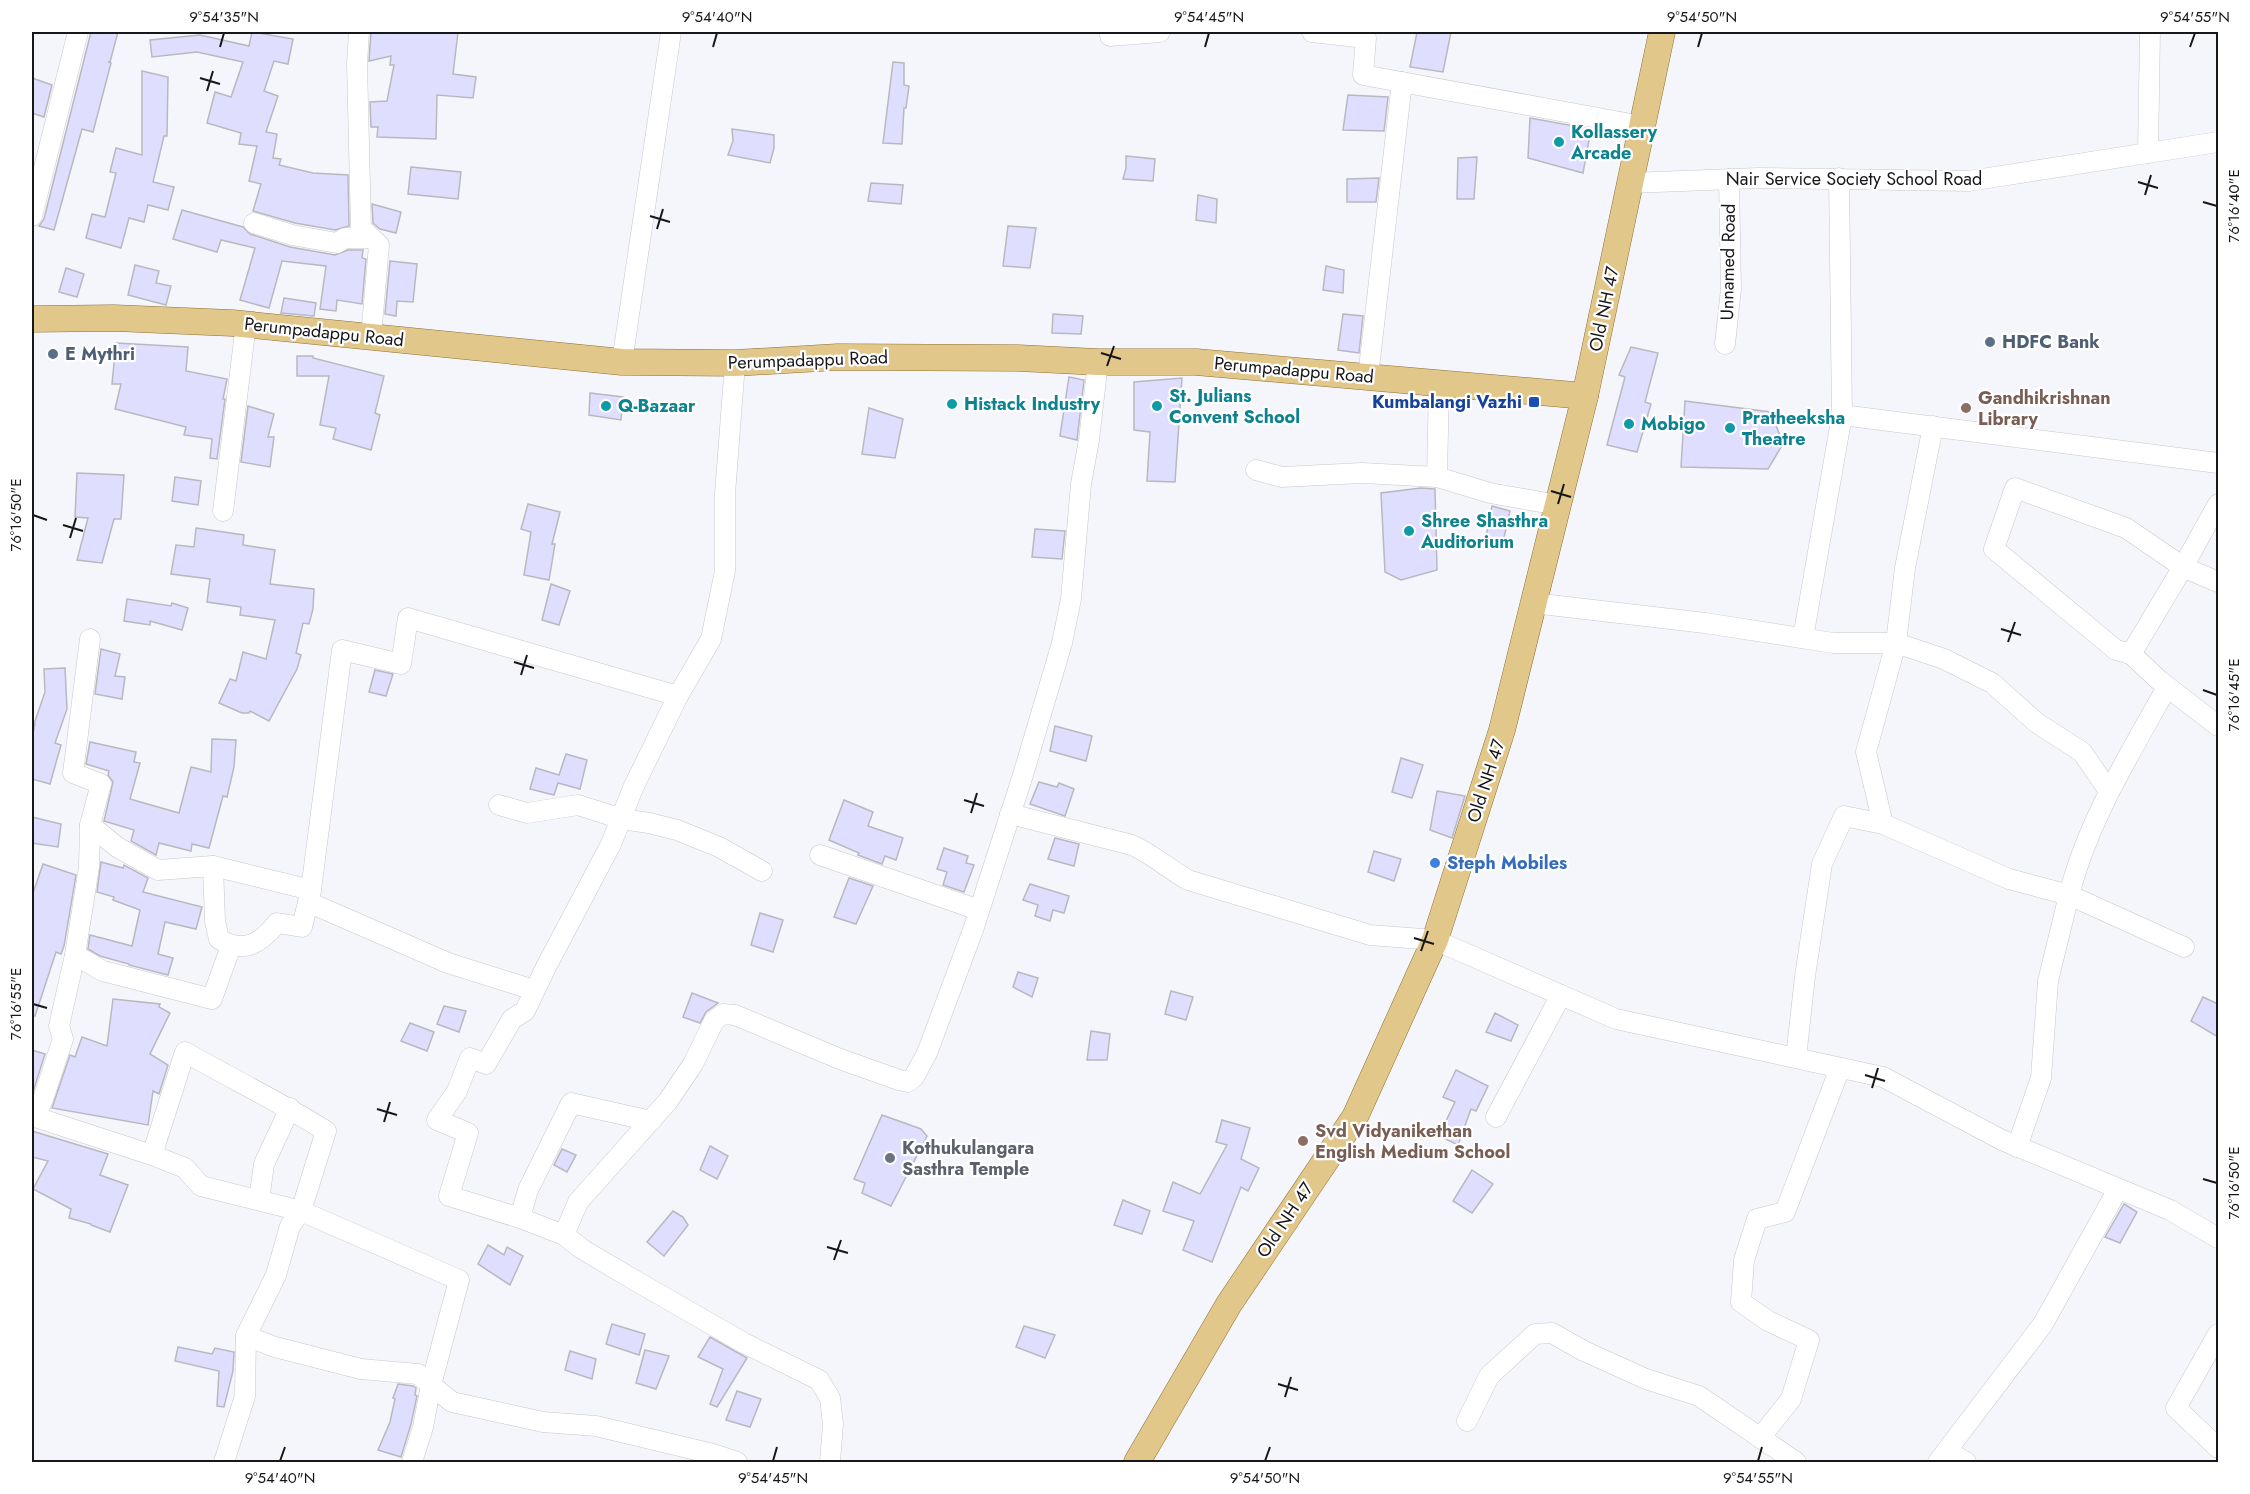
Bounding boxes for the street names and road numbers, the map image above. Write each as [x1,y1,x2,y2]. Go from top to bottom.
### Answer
street label: Nair Service Society School Road [1726,166,1982,192]
street label: Unnamed Road [1714,203,1742,321]
street label: Old NH 47 [1582,264,1626,354]
street label: Perumpadappu Road [243,311,405,353]
street label: Perumpadappu Road [727,344,889,376]
street label: Perumpadappu Road [1213,350,1375,390]
street label: Old NH 47 [1460,735,1512,826]
street label: Old NH 47 [1250,1177,1320,1263]

